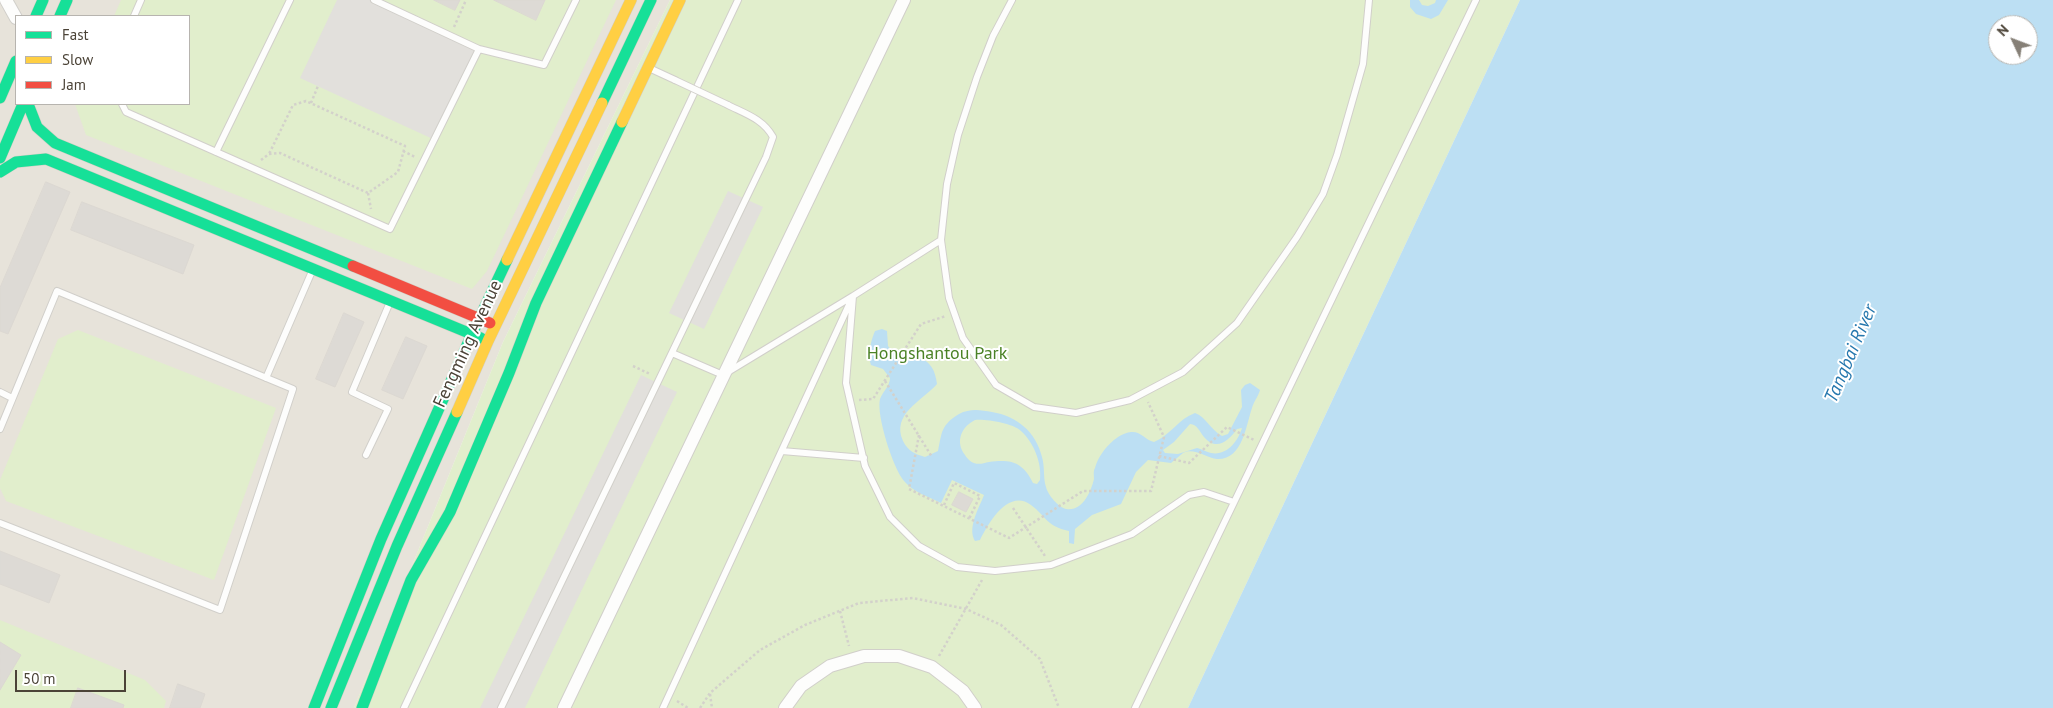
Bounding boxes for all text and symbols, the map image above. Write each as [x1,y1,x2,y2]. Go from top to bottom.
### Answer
legend [15,15,190,105]
north arrow [1988,15,2038,65]
text: N [1993,21,2012,40]
text: Fast [62,25,89,44]
text: Slow [62,50,93,69]
text: Jam [62,75,86,94]
street label: Fengming Avenue [429,277,507,411]
water label: Tangbai River [1820,301,1882,407]
park label: Hongshantou Park [867,343,1007,365]
scale bar [18,660,129,692]
text: 50 m [23,669,56,688]

